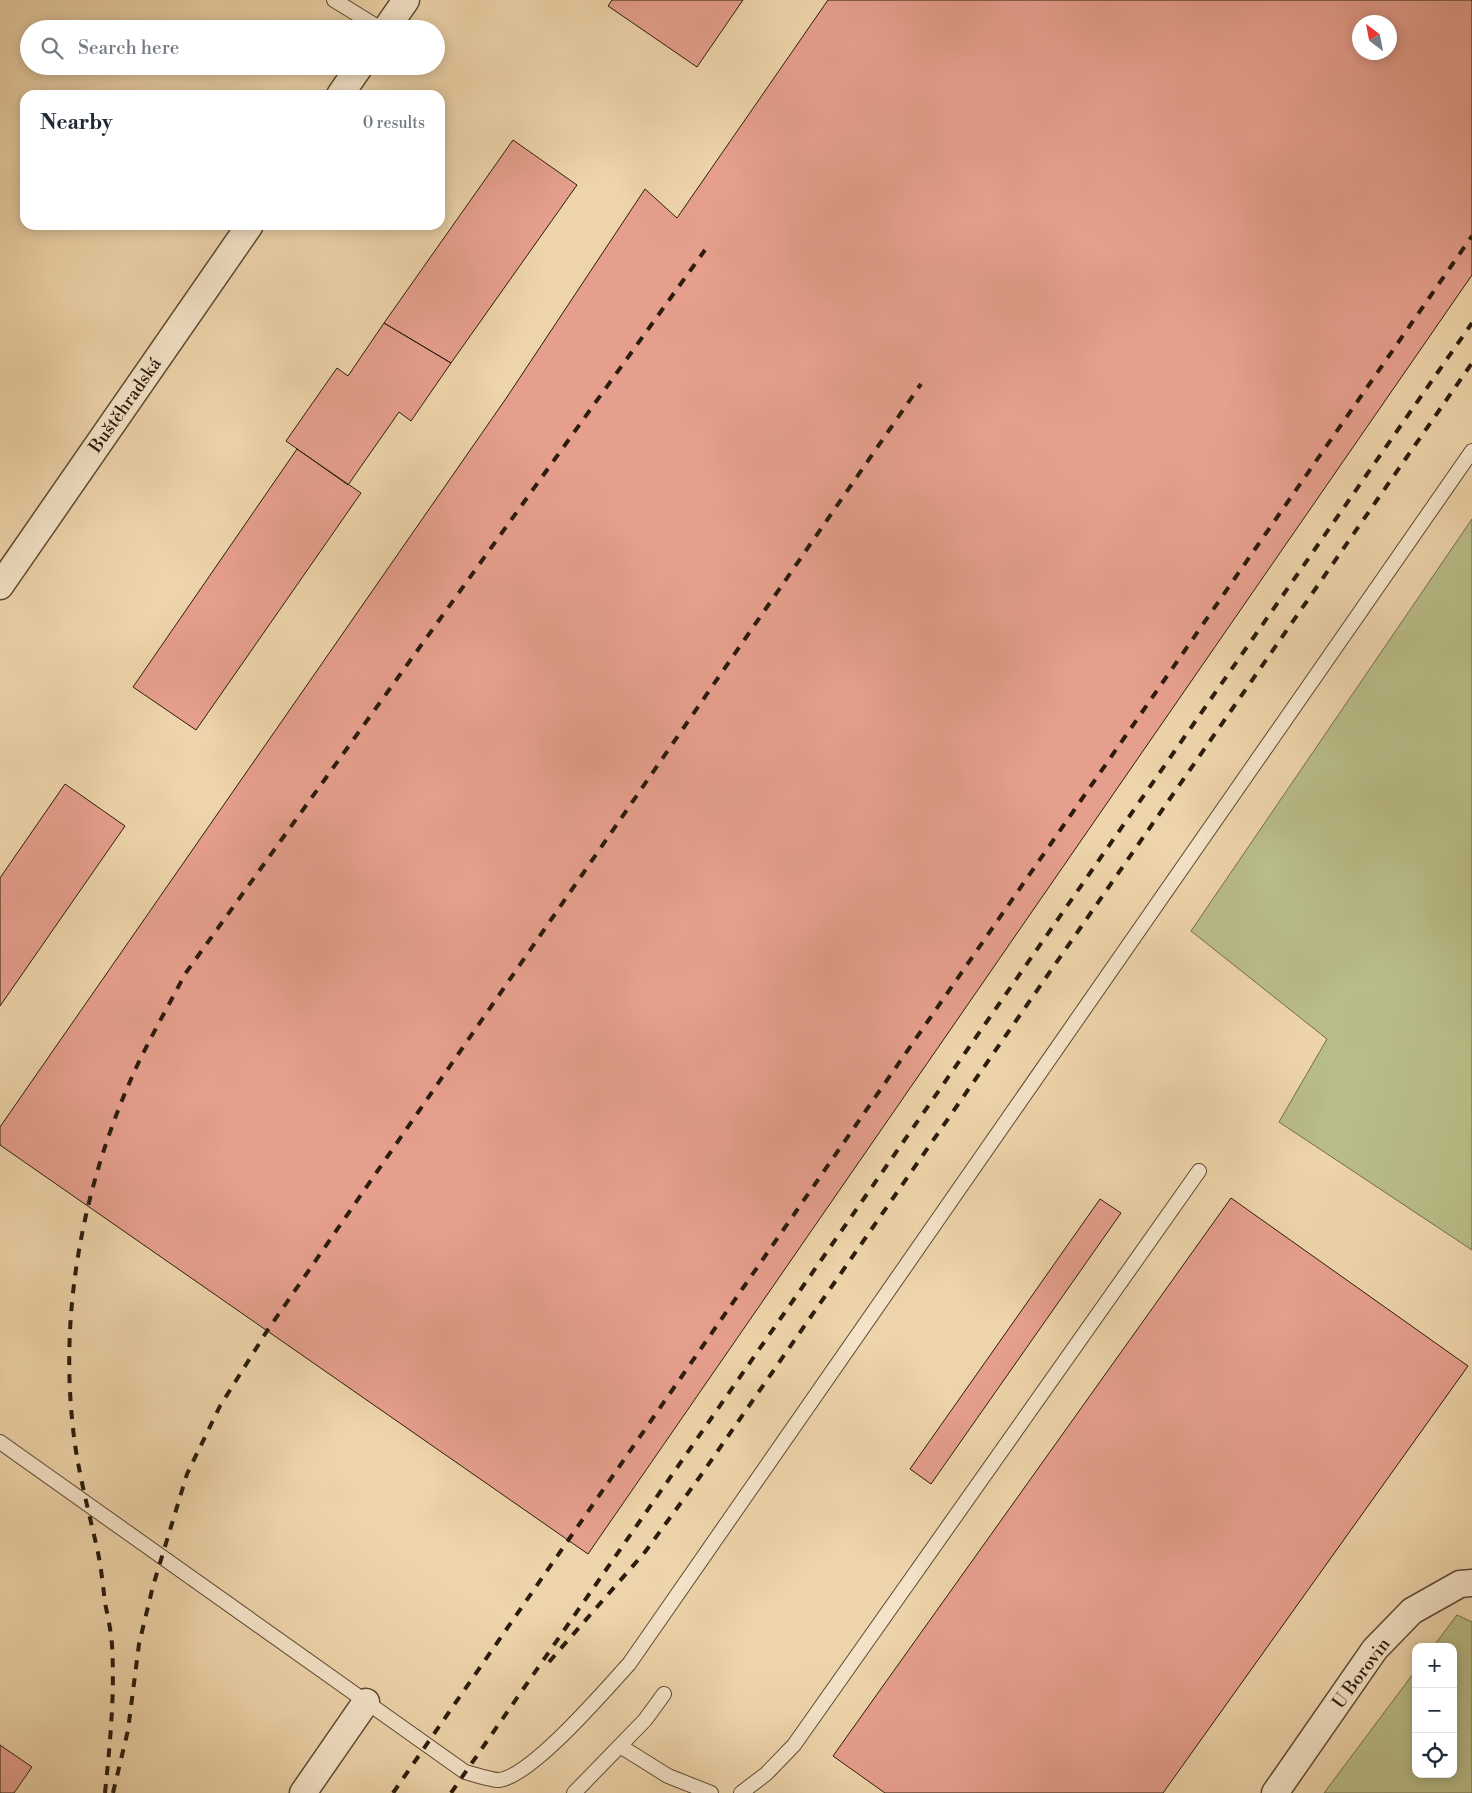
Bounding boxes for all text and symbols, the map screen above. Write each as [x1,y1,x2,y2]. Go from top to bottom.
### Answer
north arrow [1352,15,1397,60]
search box [20,20,445,75]
icon: search [38,34,66,62]
text: Search here [78,36,179,60]
text: Nearby [40,110,113,136]
text: 0 results [363,113,425,133]
street label: Buštěhradská [84,353,167,458]
street label: U Borovin [1327,1633,1396,1713]
map controls [1412,1643,1457,1778]
button: + [1412,1643,1457,1688]
button: − [1412,1688,1457,1733]
button: locate [1412,1733,1457,1778]

